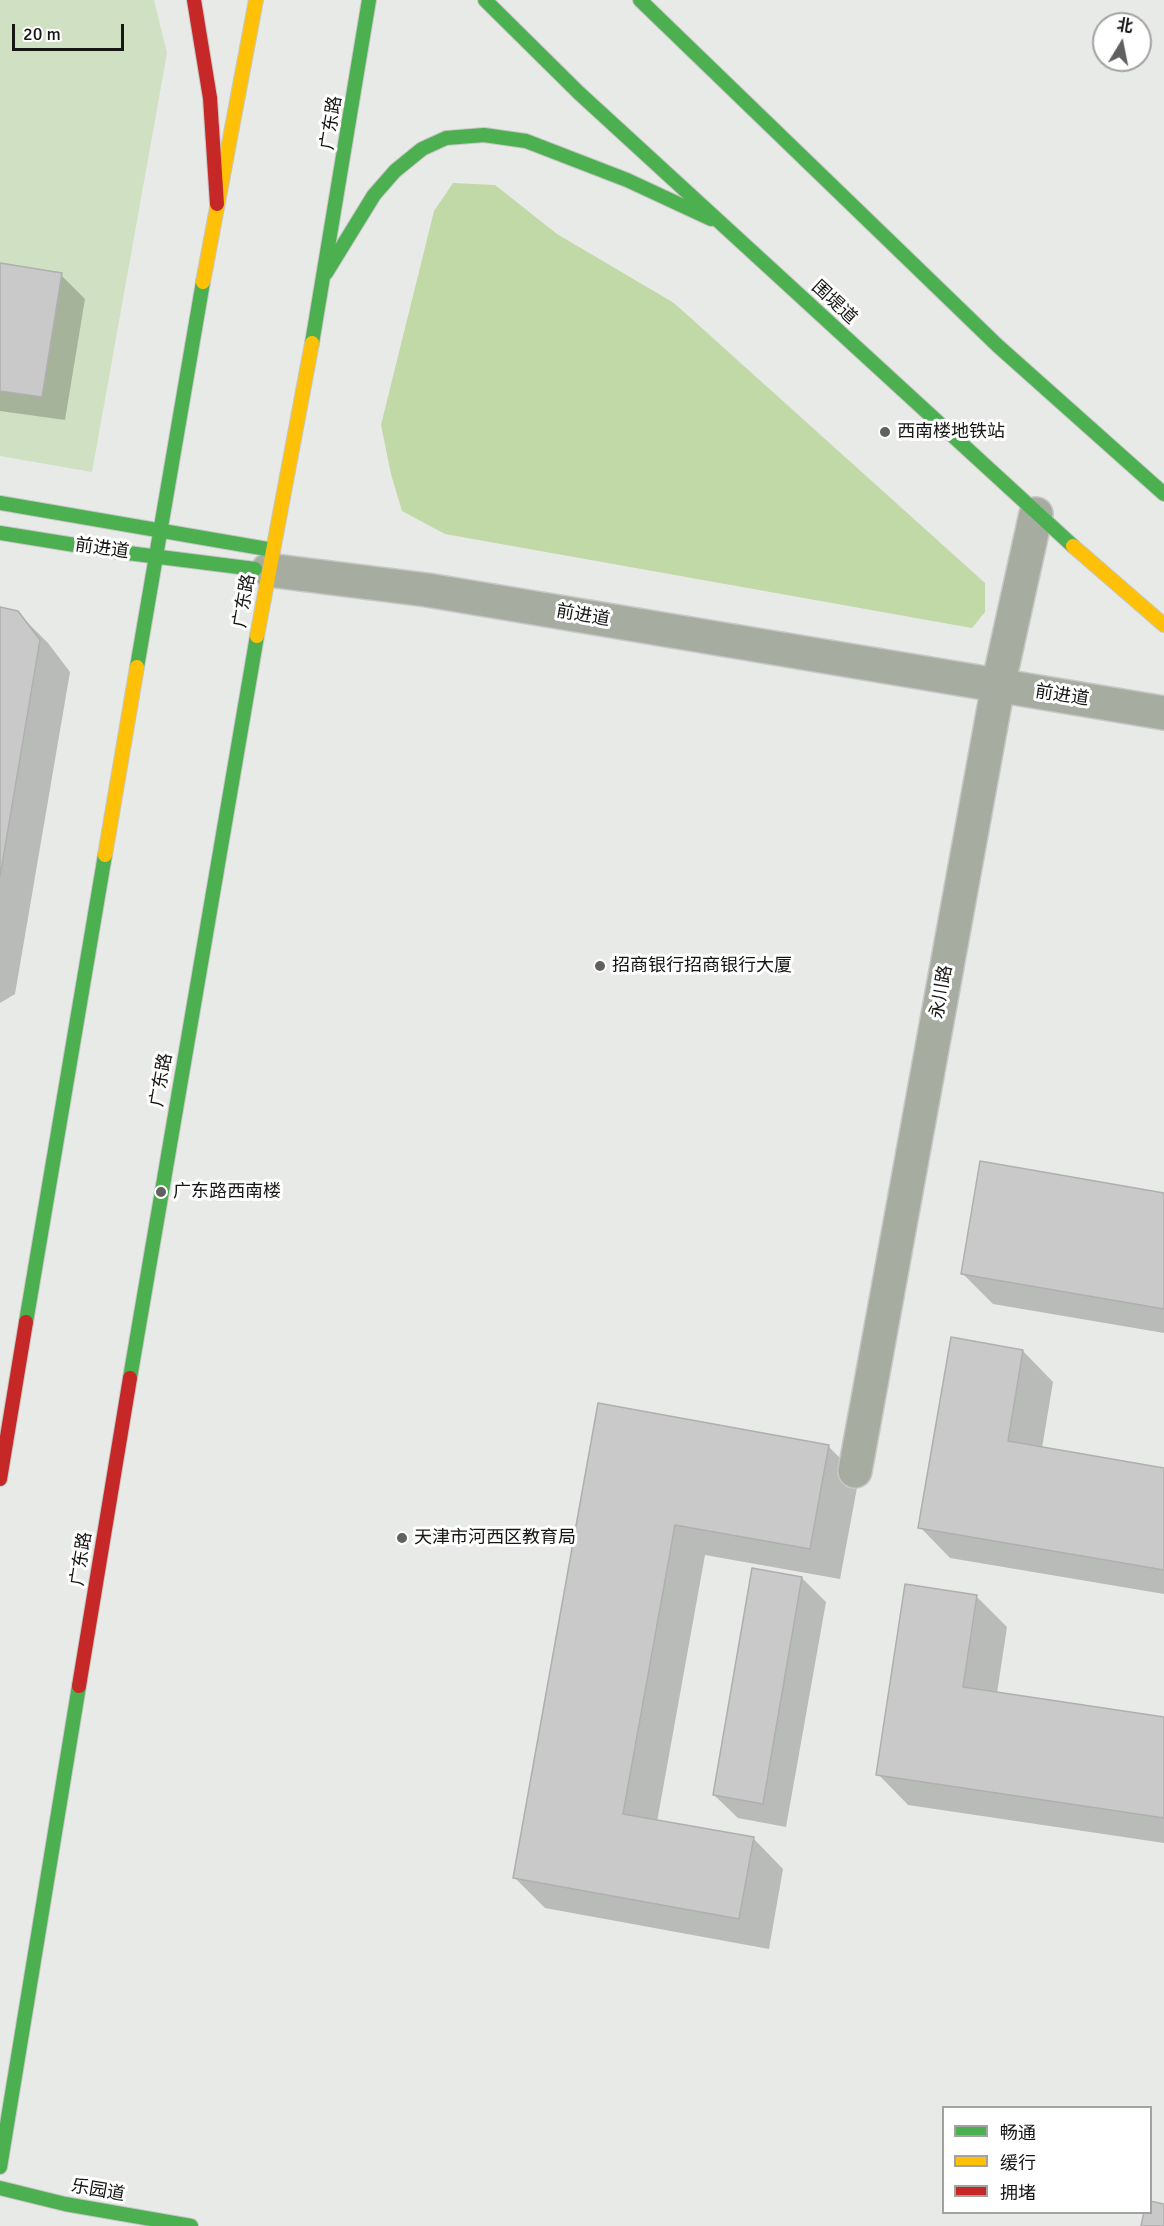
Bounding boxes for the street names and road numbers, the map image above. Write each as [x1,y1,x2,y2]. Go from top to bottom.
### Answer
street label: 广东路 [317,95,347,151]
street label: 围堤道 [807,277,861,329]
street label: 前进道 [74,535,130,563]
street label: 广东路 [230,573,260,629]
street label: 前进道 [555,601,611,631]
street label: 前进道 [1034,681,1090,711]
street label: 永川路 [927,964,957,1020]
street label: 广东路 [147,1052,177,1108]
street label: 广东路 [67,1531,97,1587]
street label: 乐园道 [70,2176,126,2206]

